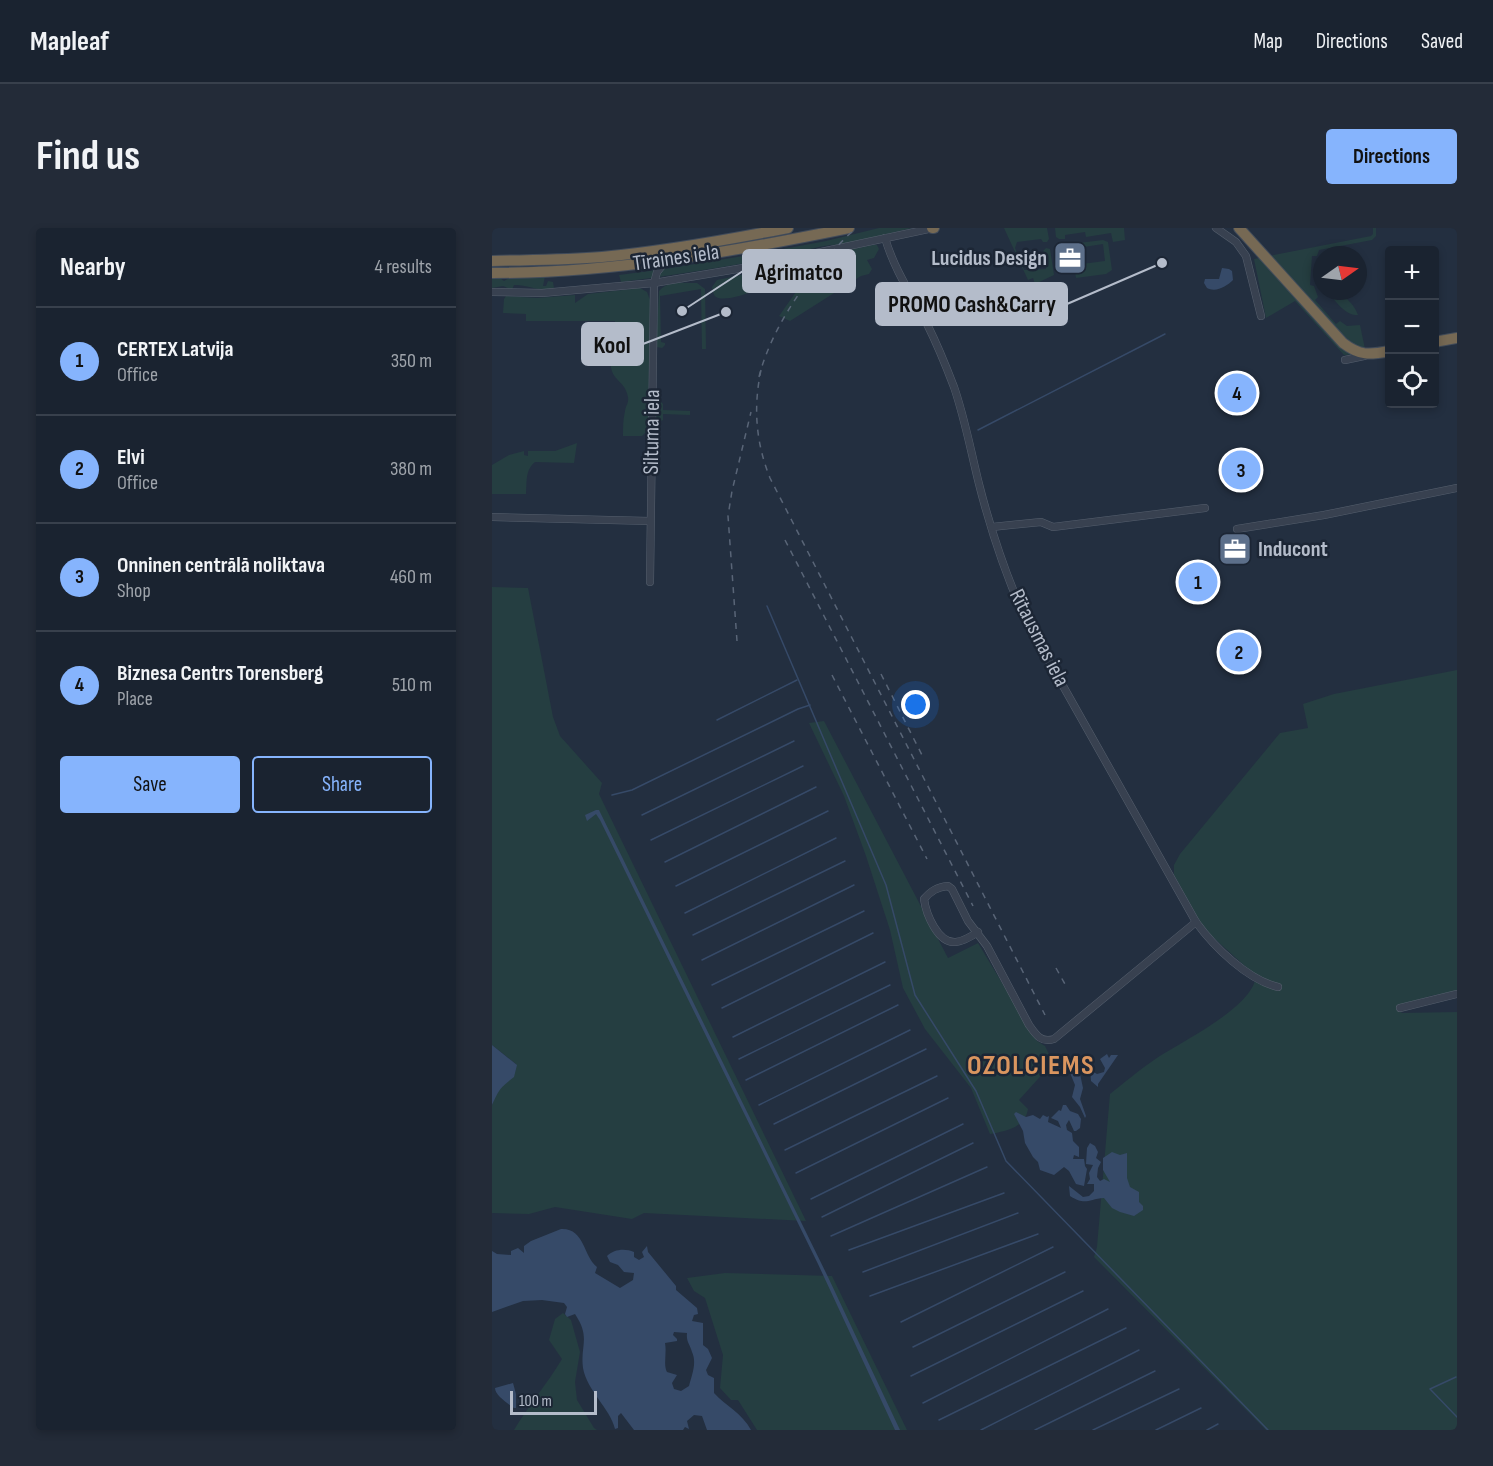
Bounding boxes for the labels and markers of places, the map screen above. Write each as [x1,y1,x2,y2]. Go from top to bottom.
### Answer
office icon: Lucidus Design [1052,240,1088,276]
place label: Lucidus Design [931,245,1047,272]
callout: Agrimatco [743,250,855,292]
callout: PROMO Cash&Carry [876,283,1067,325]
callout: Kool [582,323,643,365]
pin: 4 [1218,370,1256,416]
pin: 3 [1222,448,1260,492]
office icon: Inducont [1217,531,1253,567]
place label: Inducont [1258,536,1328,563]
pin: 1 [1178,560,1218,604]
pin: 2 [1220,630,1258,674]

